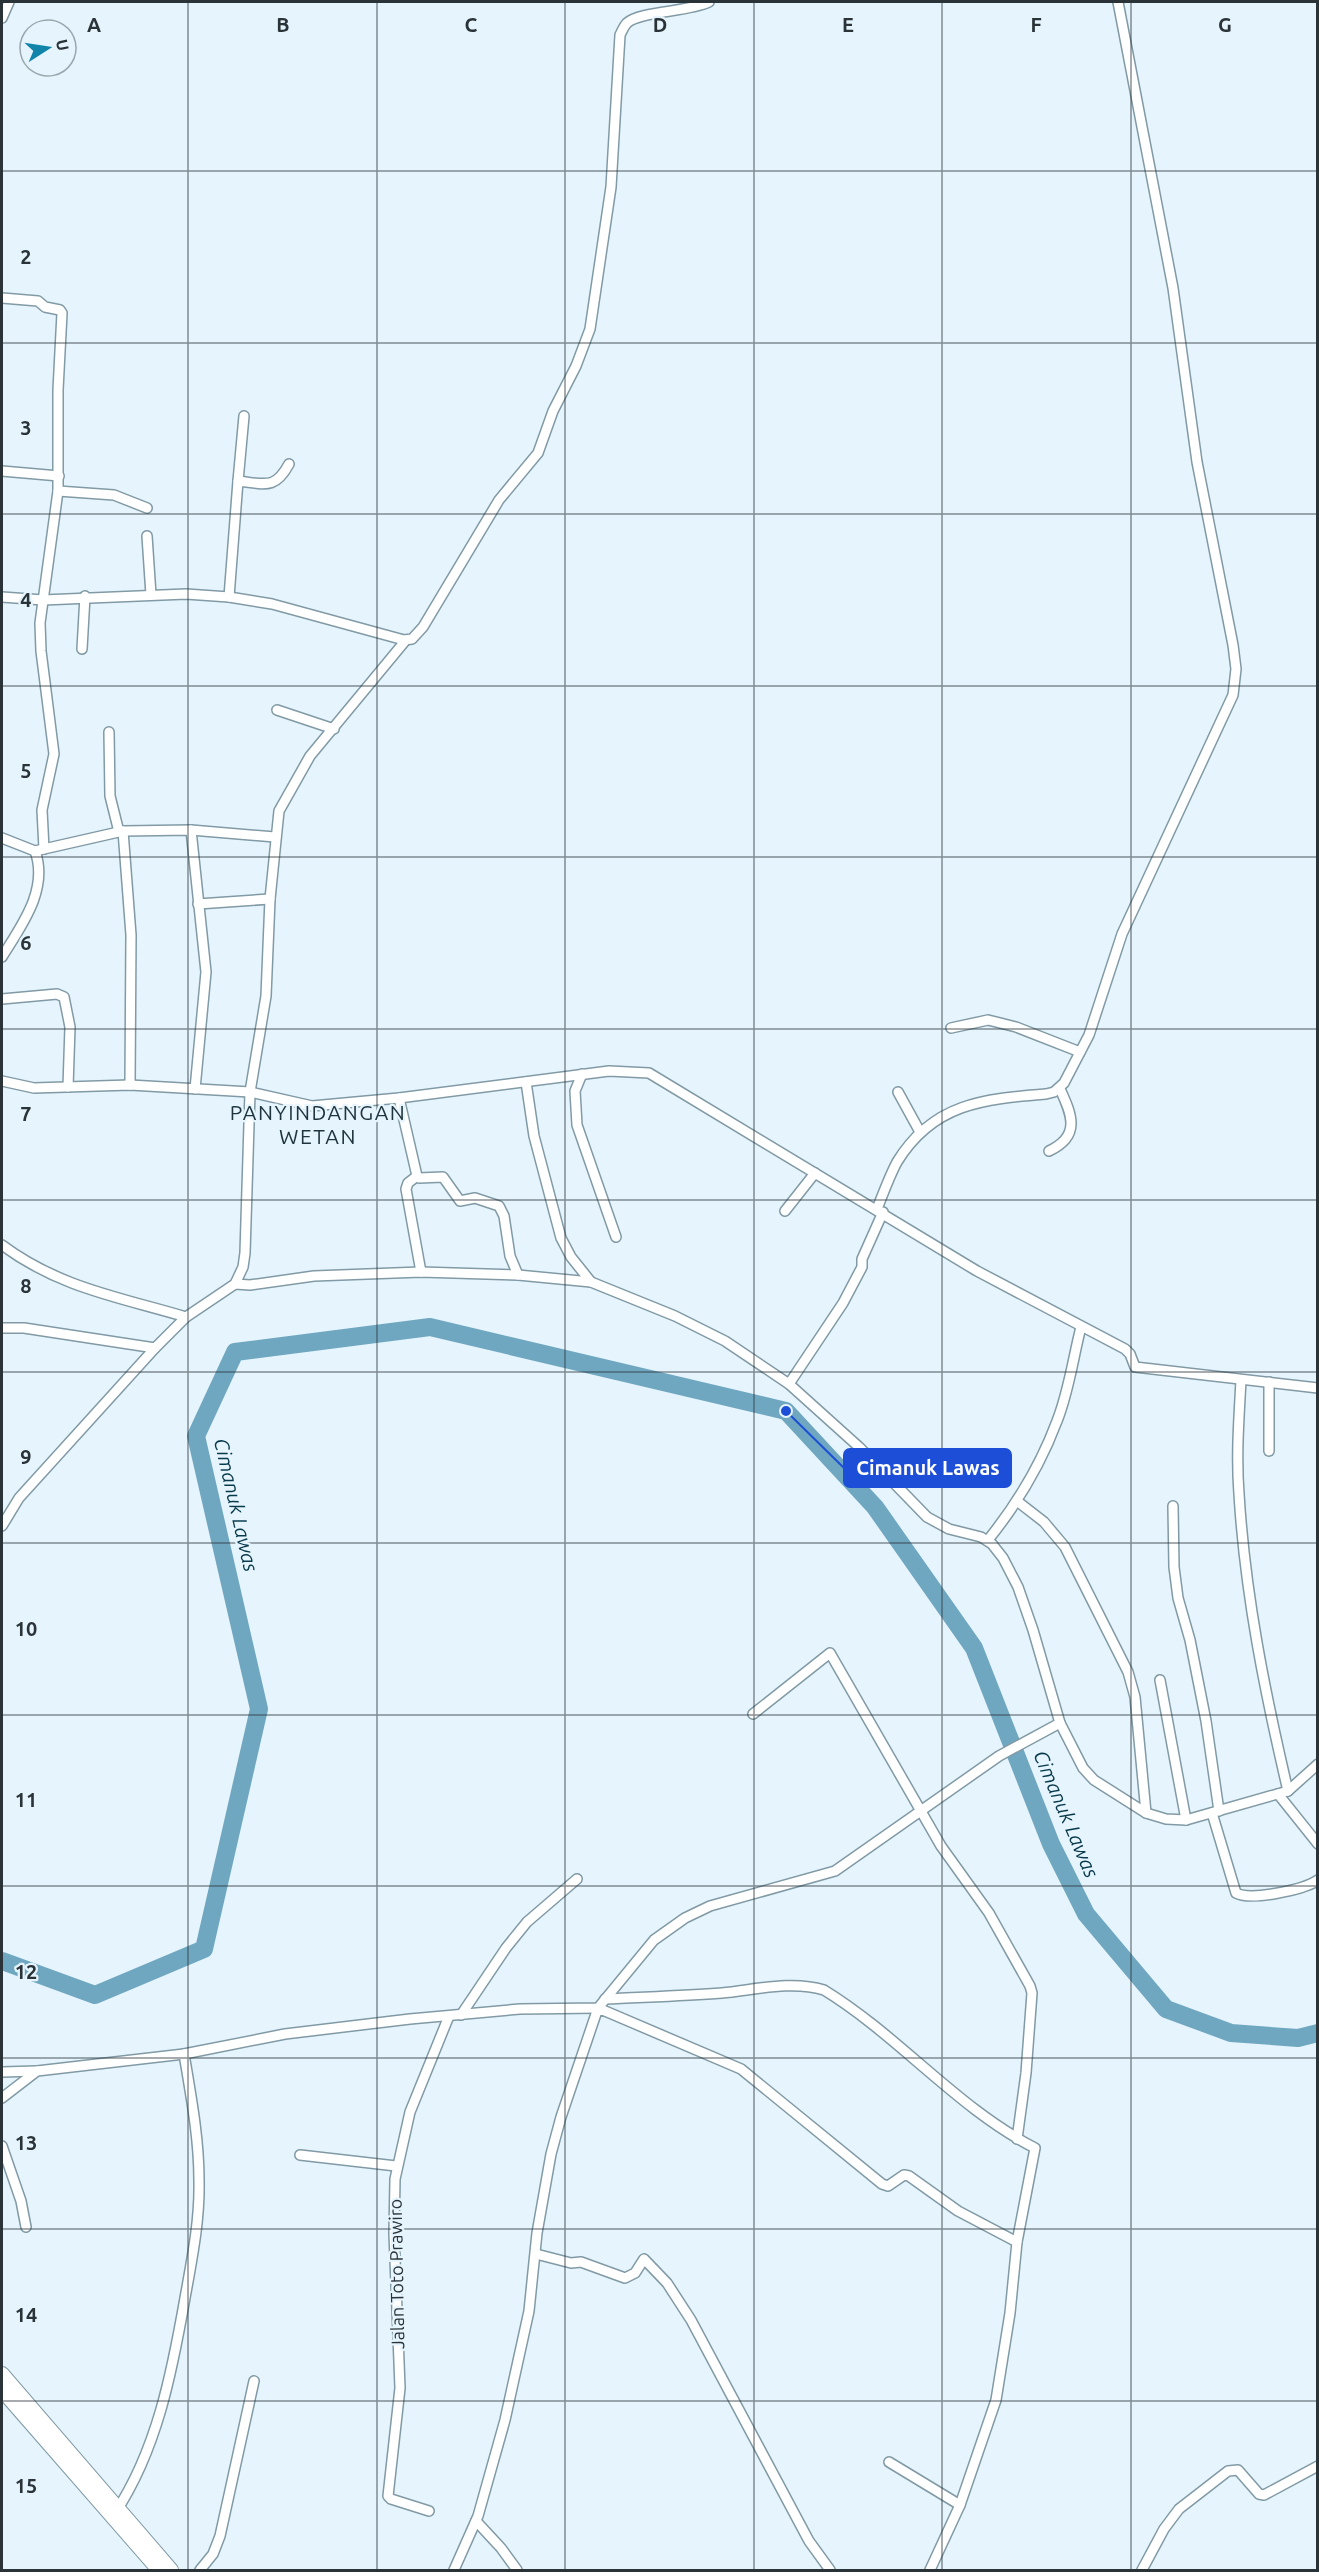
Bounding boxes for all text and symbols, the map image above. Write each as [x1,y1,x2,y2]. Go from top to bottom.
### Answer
text: A [87,13,101,36]
text: B [276,13,290,36]
text: C [465,13,478,36]
text: D [653,13,667,36]
text: E [842,13,854,36]
text: F [1030,13,1042,36]
text: G [1218,13,1232,36]
north arrow [18,18,78,78]
text: U [53,38,73,52]
text: 2 [20,245,32,268]
text: 3 [20,416,32,439]
text: 4 [20,588,32,611]
text: 5 [20,759,32,782]
text: 6 [20,931,32,954]
district label: PANYINDANGAN WETAN [230,1100,406,1148]
text: 7 [20,1102,32,1125]
text: 8 [20,1274,32,1297]
water label: Cimanuk Lawas [210,1436,263,1575]
text: 9 [20,1445,32,1468]
callout: Cimanuk Lawas [844,1449,1011,1487]
text: Cimanuk Lawas [856,1456,1000,1479]
text: 10 [15,1617,37,1640]
water label: Cimanuk Lawas [1029,1747,1104,1882]
text: 11 [15,1788,37,1811]
text: 12 [15,1960,37,1983]
text: 13 [15,2131,37,2154]
street label: Jalan Toto Prawiro [385,2199,407,2349]
text: 14 [15,2303,37,2326]
text: 15 [15,2474,37,2497]

